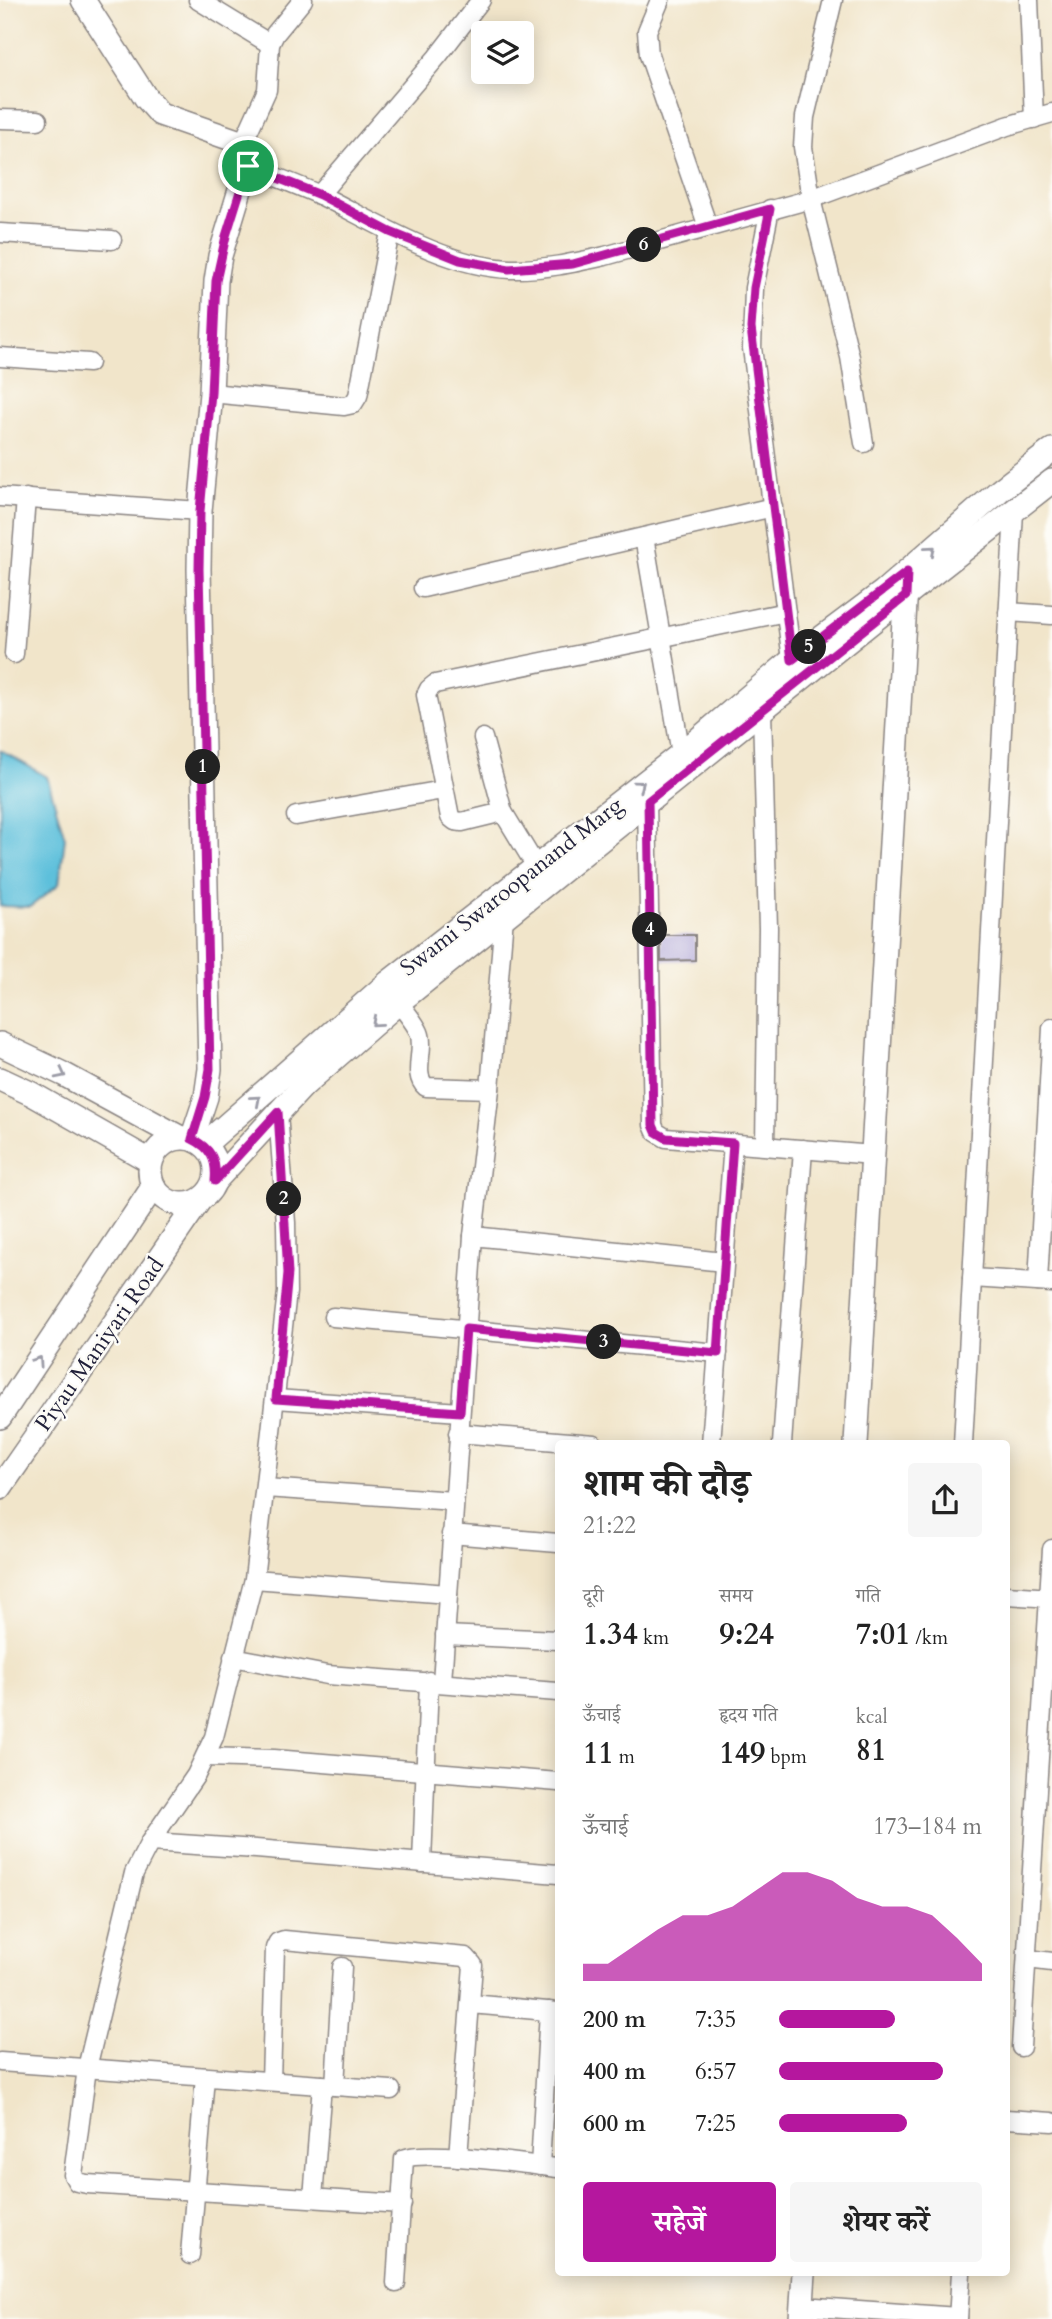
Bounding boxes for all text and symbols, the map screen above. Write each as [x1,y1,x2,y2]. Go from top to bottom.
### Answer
map controls [471,21,534,84]
button: layers [471,21,534,84]
pin [218,136,278,196]
icon: arrive [229,147,267,185]
pin: 6 [626,228,662,262]
text: 6 [639,231,648,257]
one-way arrow [923,546,936,559]
pin: 5 [792,630,826,664]
text: 5 [804,633,813,659]
pin: 1 [186,750,220,784]
text: 1 [198,753,207,779]
one-way arrow [632,781,644,794]
street label: Swami Swaroopanand Marg [394,790,629,983]
pin: 4 [632,912,668,948]
text: 4 [645,916,654,942]
one-way arrow [371,1014,384,1026]
one-way arrow [54,1066,67,1080]
one-way arrow [248,1096,261,1109]
pin: 2 [266,1182,302,1216]
text: 2 [279,1185,288,1211]
street label: Piyau Maniyari Road [28,1250,172,1437]
pin: 3 [586,1324,622,1360]
text: 3 [599,1328,608,1354]
one-way arrow [30,1355,43,1368]
text: शाम की दौड़ [583,1458,750,1510]
button: share [908,1463,982,1537]
text: 21:22 [583,1510,636,1541]
text: दूरी [583,1583,604,1609]
text: समय [719,1583,753,1609]
text: गति [856,1583,881,1609]
text: 1.34 [583,1614,638,1655]
text: 9:24 [719,1614,774,1655]
text: 7:01 [856,1614,910,1655]
text: km [638,1625,669,1651]
text: /km [910,1625,948,1651]
text: ऊँचाई [583,1702,620,1728]
text: हृदय गति [719,1702,778,1728]
text: kcal [856,1704,888,1730]
text: 81 [856,1730,886,1771]
text: 11 [583,1733,614,1774]
text: 149 [719,1733,765,1774]
text: m [614,1744,635,1770]
text: bpm [765,1744,807,1770]
text: ऊँचाई [583,1811,628,1842]
text: 173–184 m [873,1811,982,1842]
text: 200 m [583,2004,646,2035]
text: 7:35 [695,2004,736,2035]
text: 400 m [583,2056,646,2087]
text: 6:57 [695,2056,736,2087]
text: 600 m [583,2108,646,2139]
text: 7:25 [695,2108,736,2139]
button: सहेजें [583,2182,776,2262]
button: शेयर करें [790,2182,982,2262]

